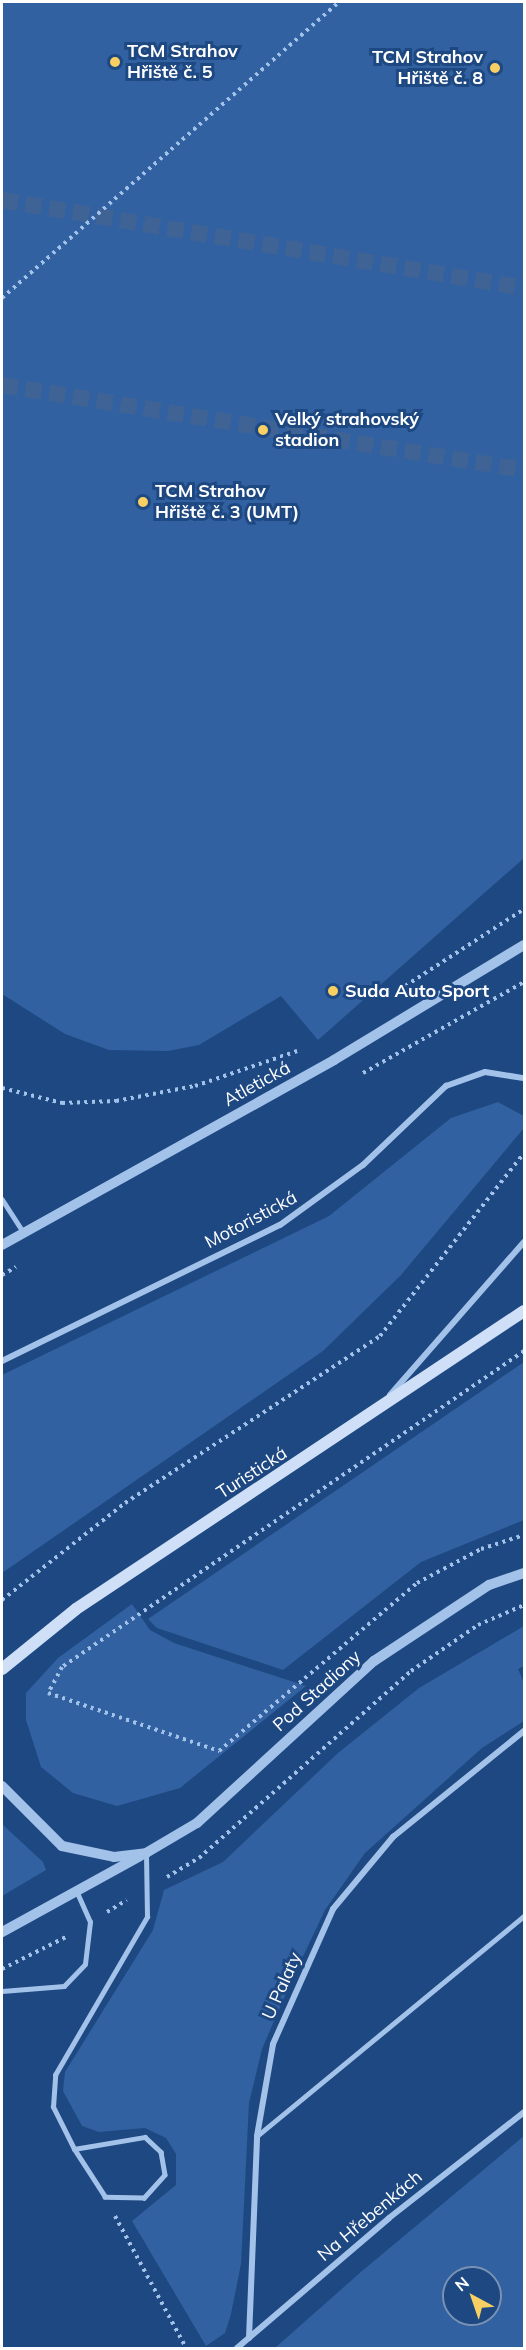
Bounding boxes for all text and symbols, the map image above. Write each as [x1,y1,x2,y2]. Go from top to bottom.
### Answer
place label: TCM Strahov Hřiště č. 5 [127,41,238,84]
place label: TCM Strahov Hřiště č. 8 [372,47,483,90]
marker: TCM Strahov Hřiště č. 5 [108,55,122,69]
marker: TCM Strahov Hřiště č. 8 [488,61,502,75]
place label: Velký strahovský stadion [275,409,419,452]
marker: Velký strahovský stadion [256,423,270,437]
place label: TCM Strahov Hřiště č. 3 (UMT) [155,481,299,524]
marker: TCM Strahov Hřiště č. 3 (UMT) [136,495,150,509]
place label: Suda Auto Sport [345,980,489,1002]
marker: Suda Auto Sport [326,984,340,998]
street label: Atletická [220,1057,294,1111]
street label: Motoristická [201,1187,301,1253]
street label: Turistická [213,1442,291,1504]
street label: Pod Stadiony [269,1646,365,1736]
street label: U Palaty [258,1949,306,2023]
street label: Na Hřebenkách [313,2166,427,2266]
north arrow [442,2266,502,2326]
text: N [451,2272,473,2295]

